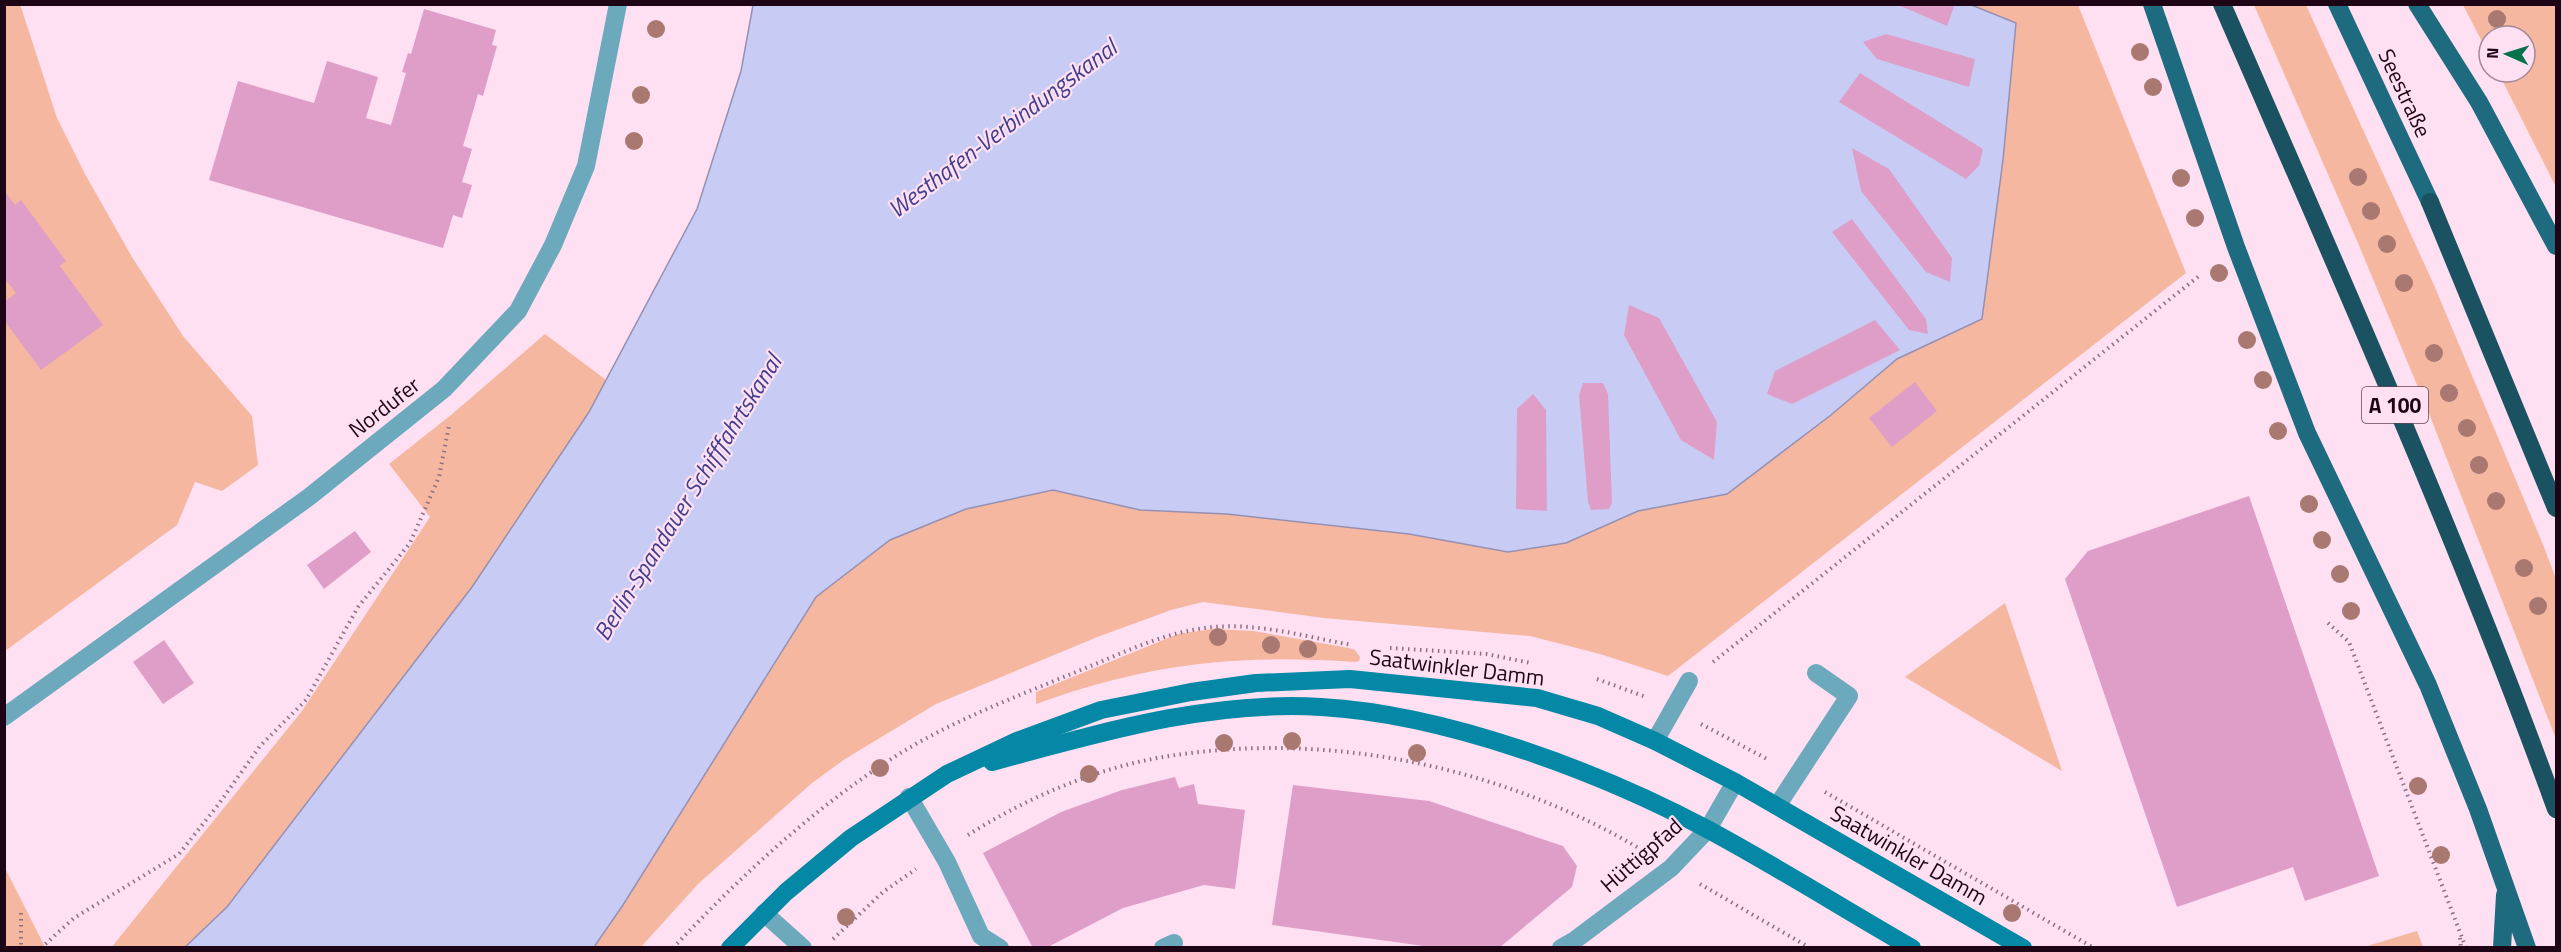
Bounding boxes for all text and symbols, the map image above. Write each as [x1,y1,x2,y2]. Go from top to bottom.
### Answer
north arrow [2477,24,2537,84]
water label: Westhafen-Verbindungskanal [880,28,1126,226]
street label: Seestraße [2370,43,2440,143]
text: N [2480,47,2504,59]
water label: Berlin-Spandauer Schifffahrtskanal [584,345,792,647]
street label: Nordufer [341,368,427,446]
road number: A 100 [2362,387,2428,423]
street label: Saatwinkler Damm [1367,639,1547,695]
street label: Saatwinkler Damm [1824,796,1994,914]
street label: Hüttigpfad [1592,809,1690,901]

